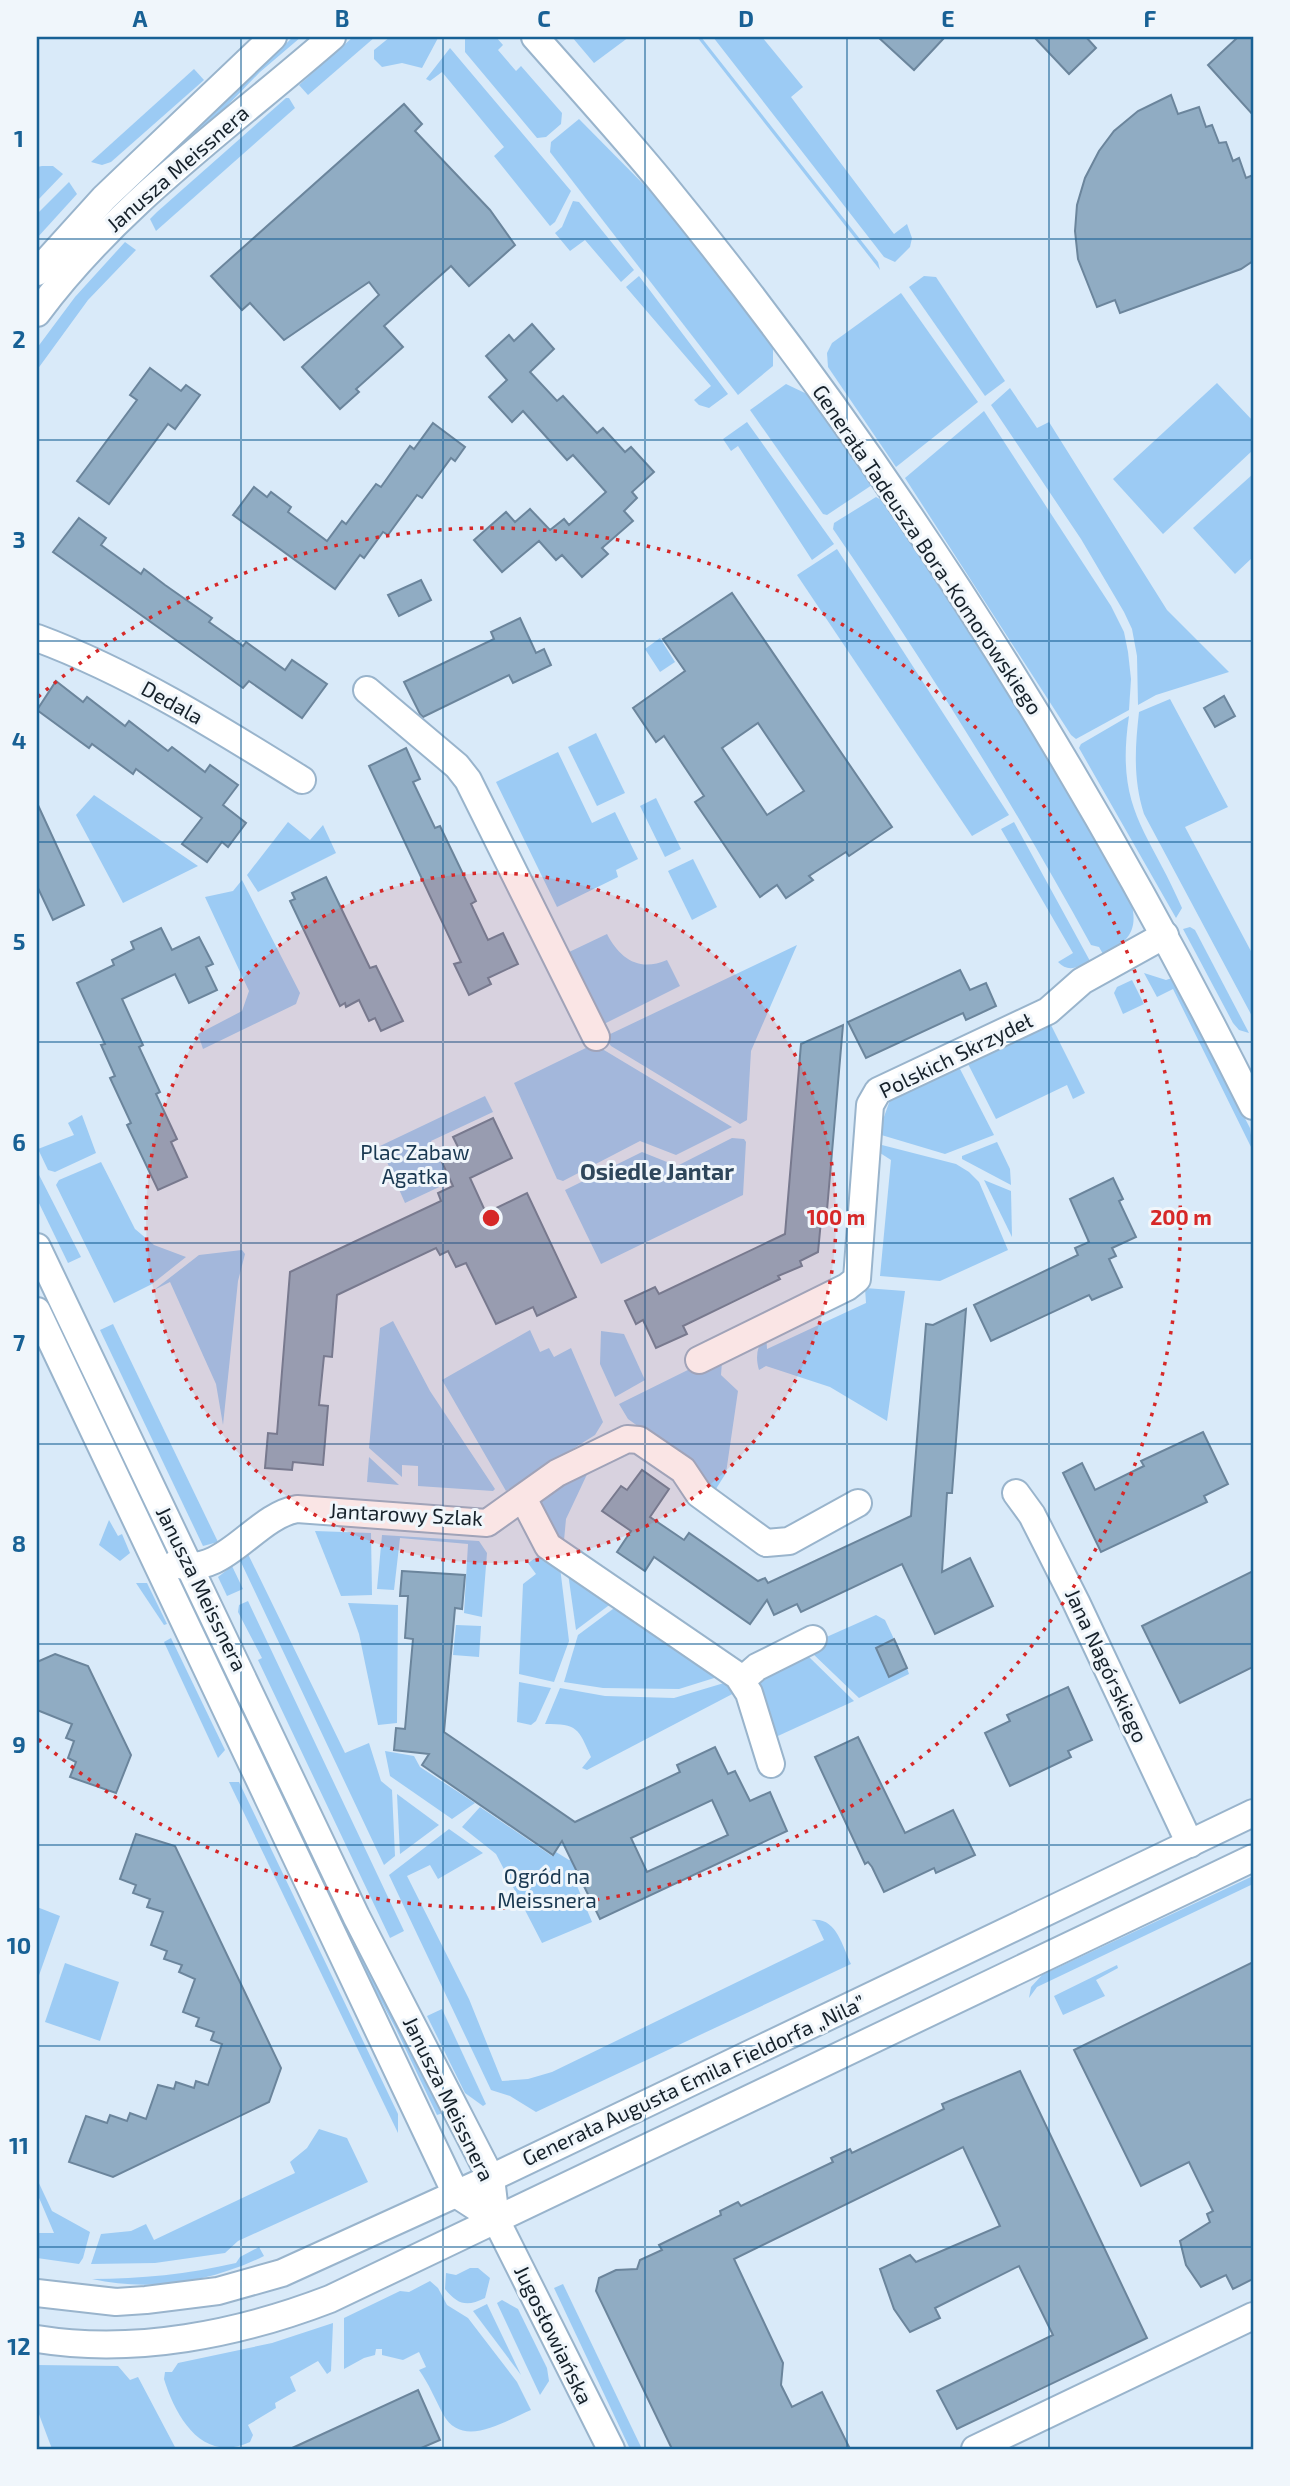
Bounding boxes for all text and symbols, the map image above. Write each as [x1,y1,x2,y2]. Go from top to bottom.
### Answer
text: A [132,4,148,32]
text: B [335,4,349,32]
text: C [537,4,551,32]
text: D [738,4,754,32]
text: E [941,4,955,32]
text: F [1144,4,1157,32]
street label: Janusza Meissnera [101,99,253,236]
text: 1 [14,124,24,152]
text: 2 [12,325,26,353]
street label: Generała Tadeusza Bora-Komorowskiego [808,379,1048,719]
text: 3 [12,525,26,553]
street label: Dedala [138,675,208,729]
text: 4 [12,726,26,754]
text: 5 [13,927,25,955]
street label: Polskich Skrzydeł [875,1007,1036,1102]
text: 6 [12,1128,26,1156]
park label: Plac Zabaw Agatka [360,1139,470,1188]
district label: Osiedle Jantar [580,1157,734,1185]
text: 100 m [807,1204,865,1229]
text: 200 m [1150,1204,1212,1229]
centre of rings [479,1206,503,1230]
text: 7 [13,1328,25,1356]
street label: Jantarowy Szlak [329,1497,484,1530]
street label: Janusza Meissnera [152,1502,253,1675]
text: 8 [12,1529,26,1557]
street label: Jana Nagórskiego [1061,1584,1154,1746]
text: 9 [12,1730,26,1758]
park label: Ogród na Meissnera [497,1863,597,1912]
text: 10 [7,1931,31,1959]
street label: Generała Augusta Emila Fieldorfa „Nila” [518,1989,869,2170]
street label: Janusza Meissnera [399,2012,500,2185]
text: 11 [9,2131,29,2159]
street label: Jugosłowiańska [510,2261,599,2408]
text: 12 [7,2332,31,2360]

